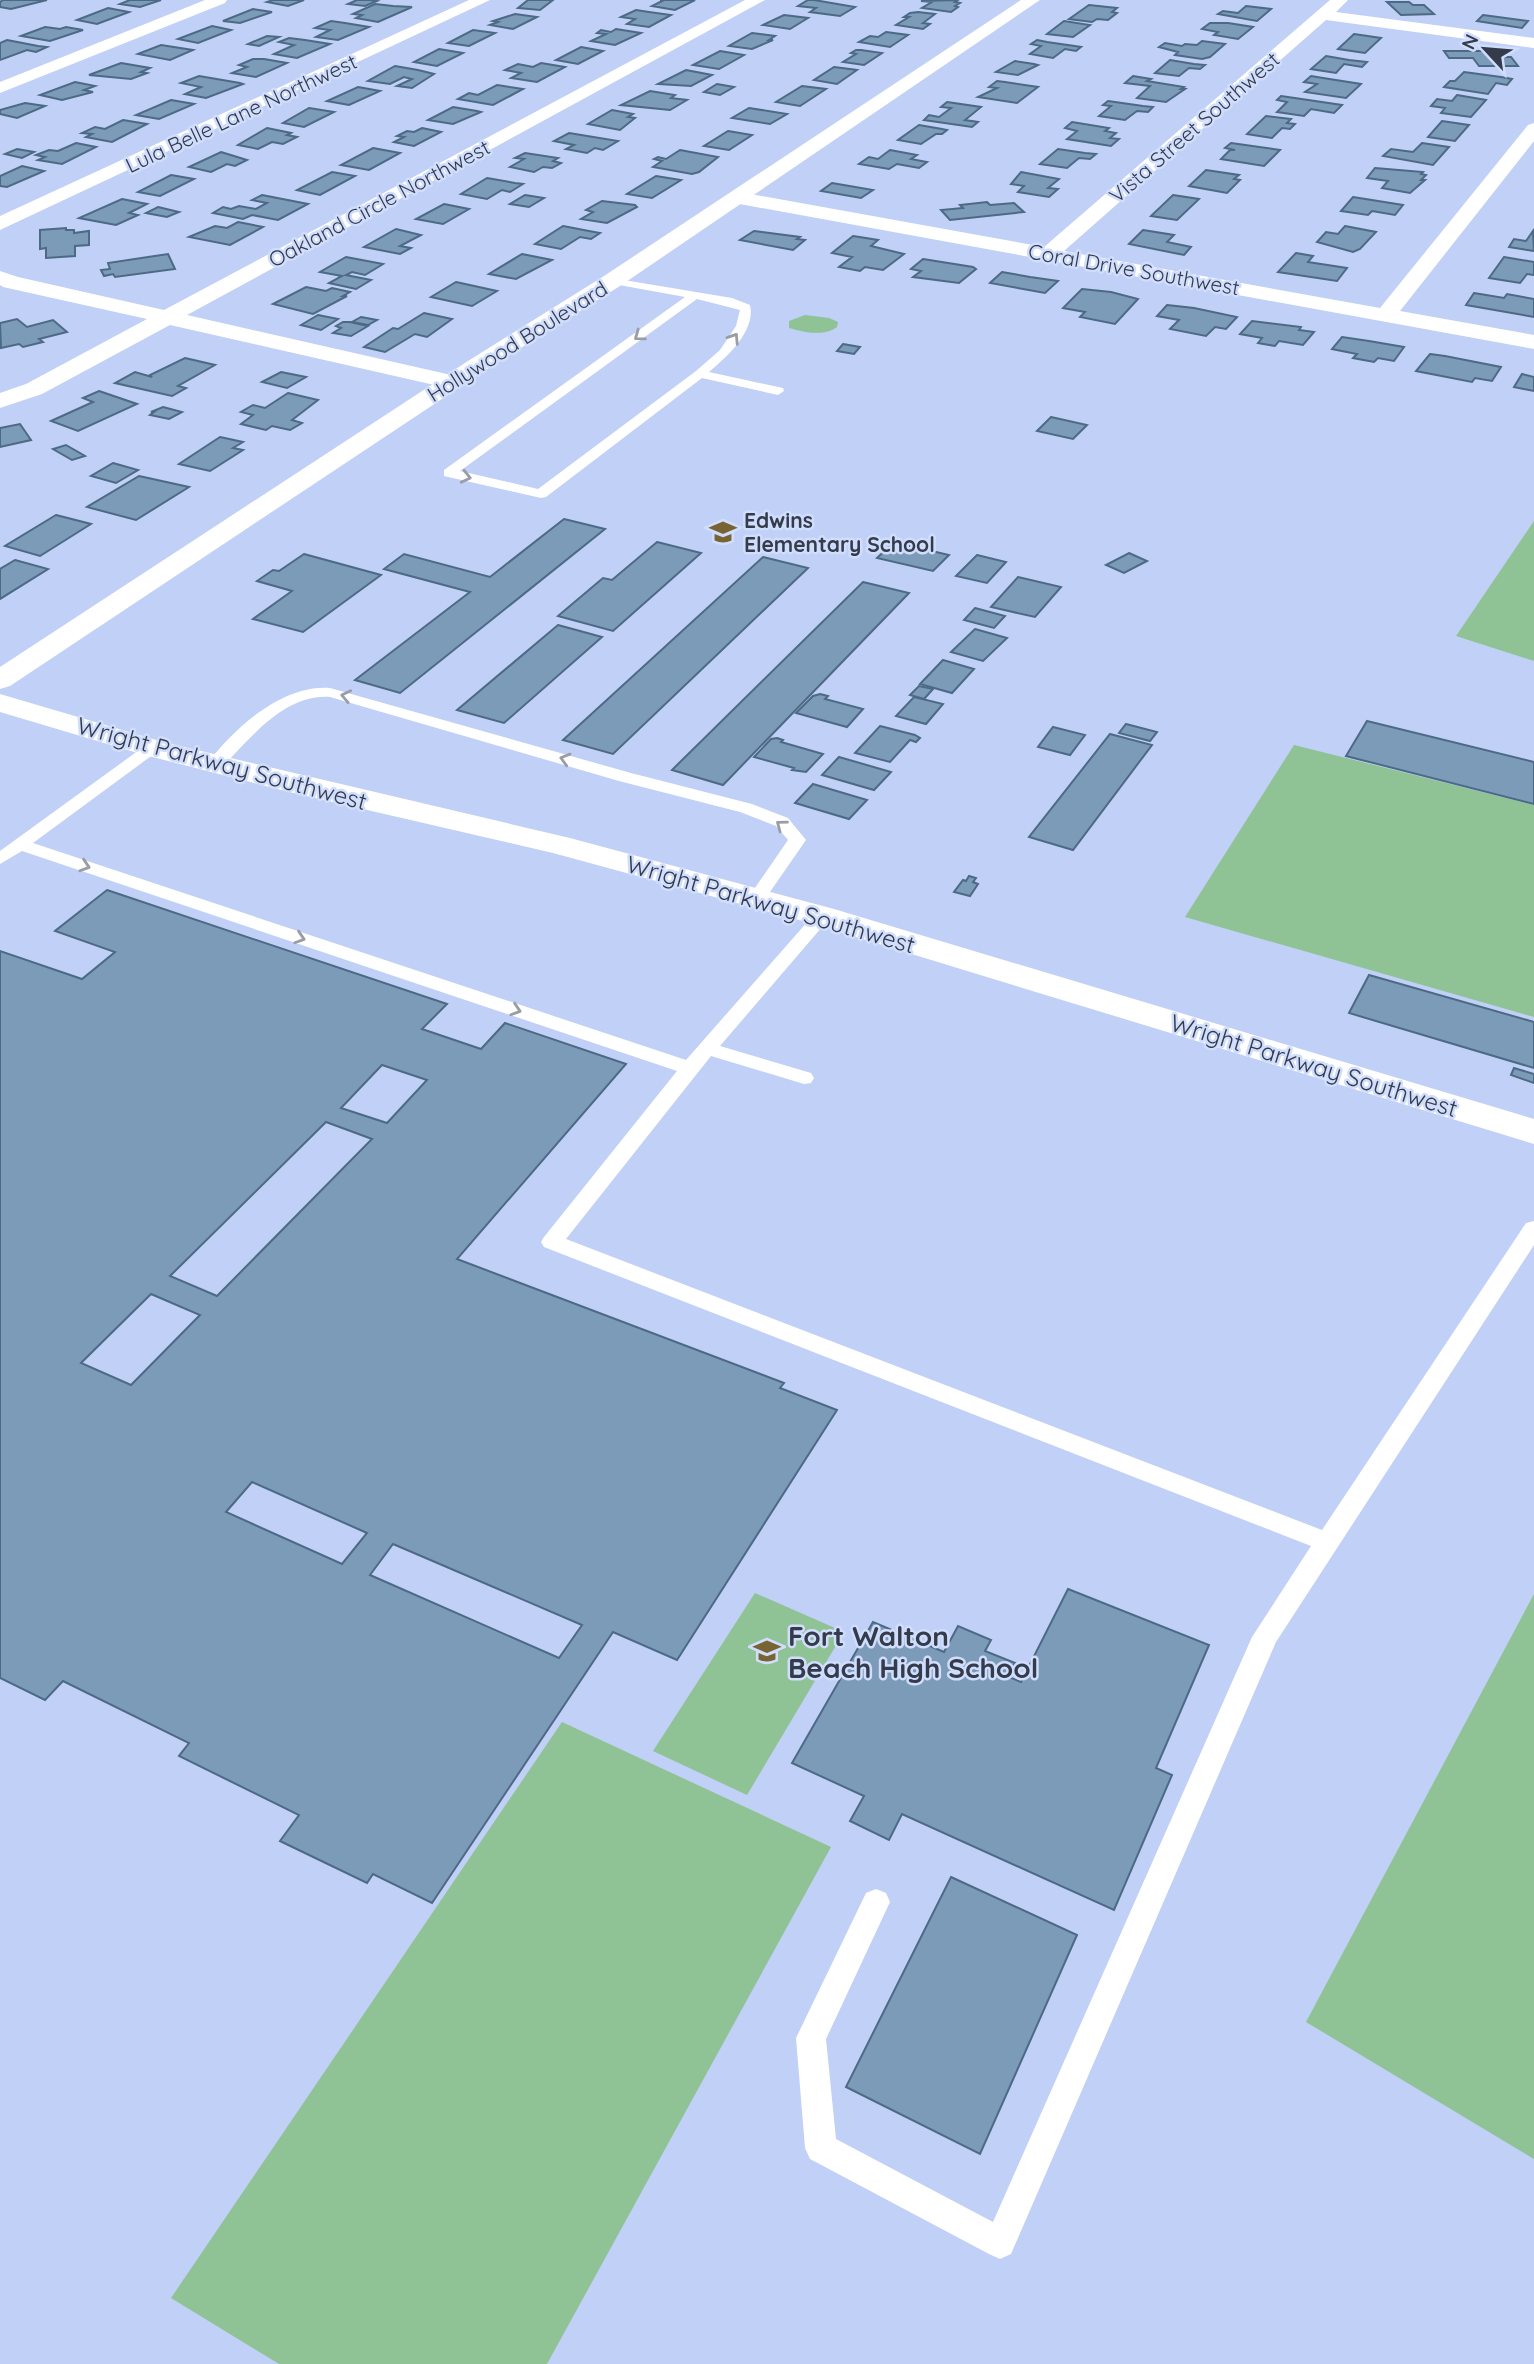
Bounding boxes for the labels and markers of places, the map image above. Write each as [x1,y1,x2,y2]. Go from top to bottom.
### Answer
place label: Edwins Elementary School [744,507,935,557]
school or university icon: Edwins Elementary School [708,517,738,547]
place label: Fort Walton Beach High School [788,1618,1038,1685]
school or university icon: Fort Walton Beach High School [752,1636,782,1666]

